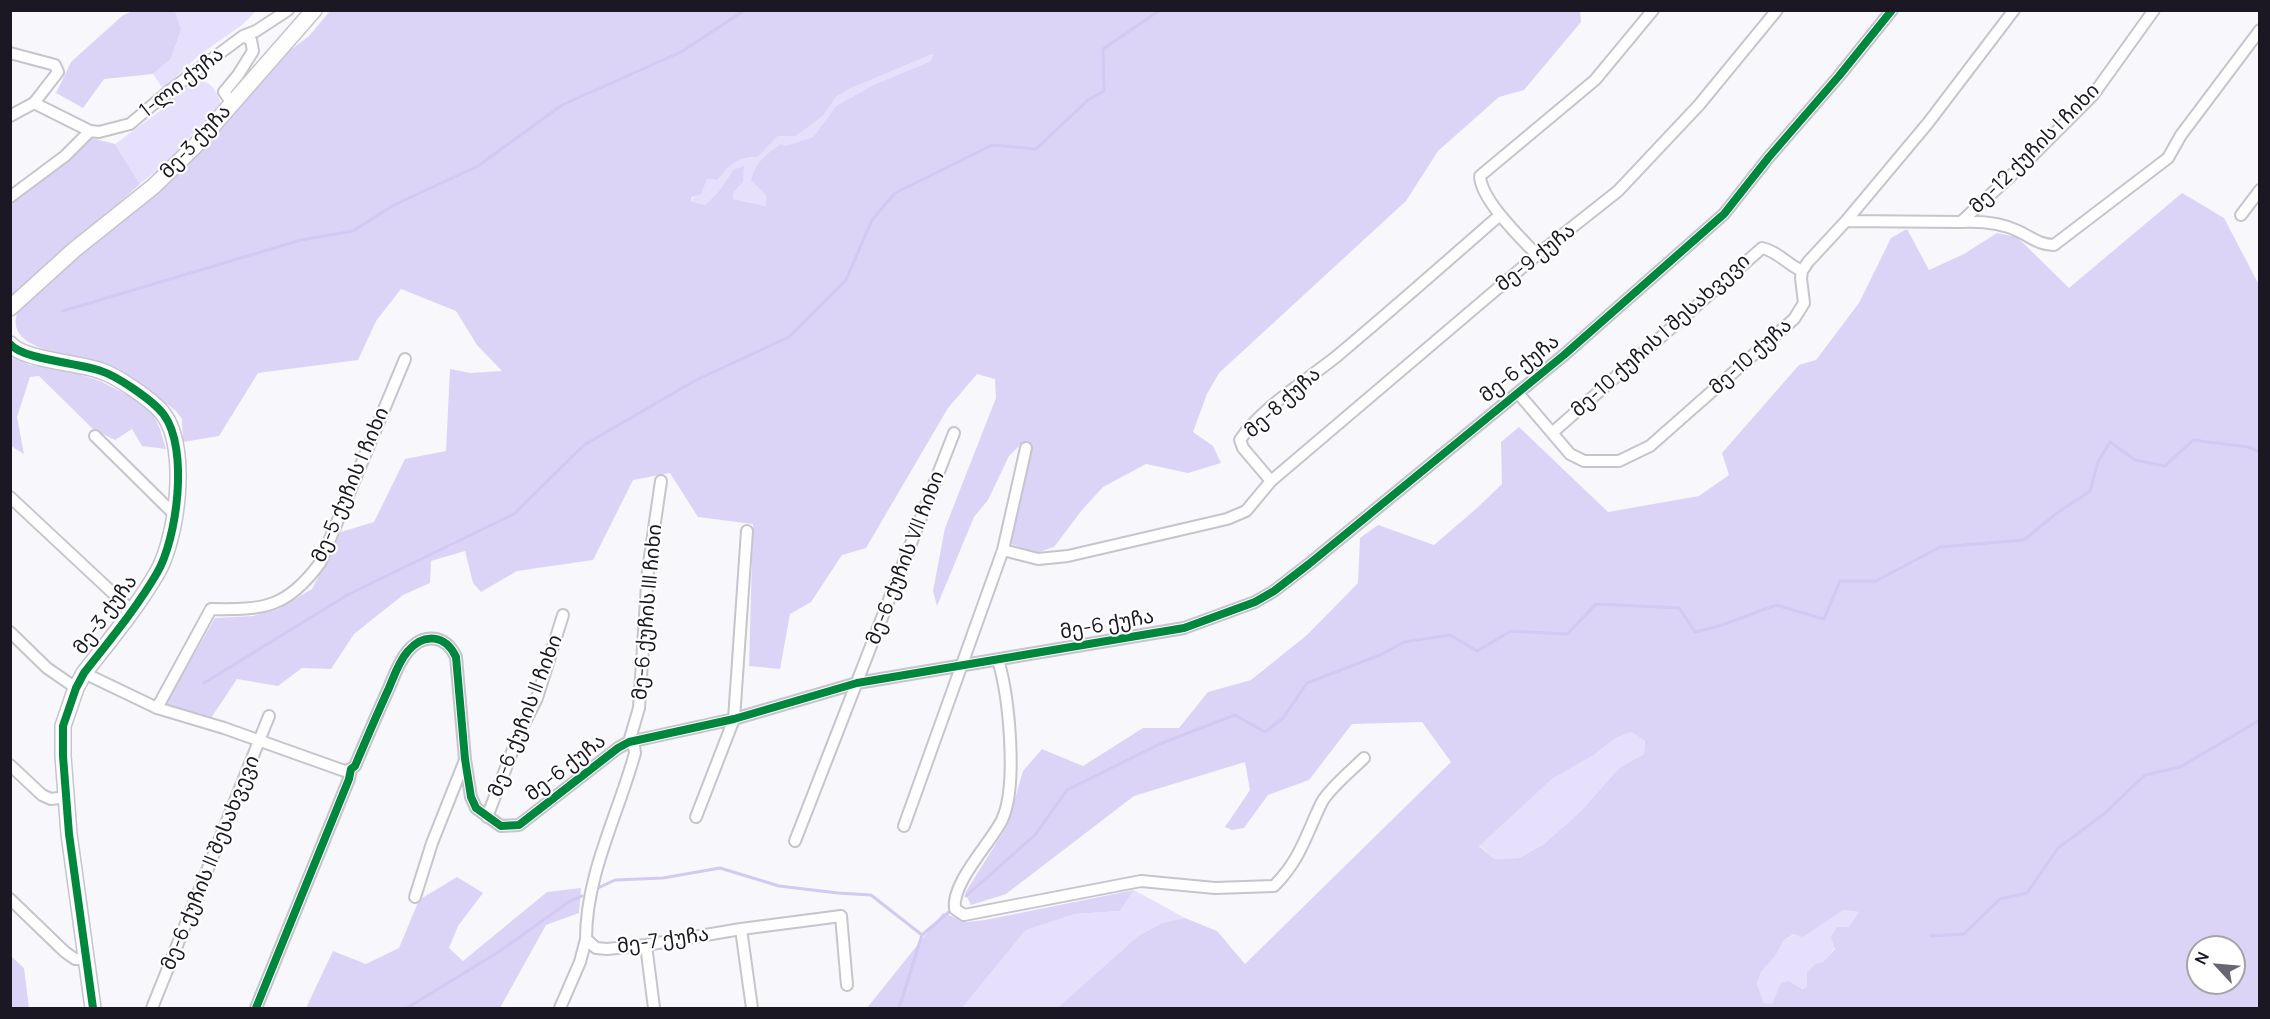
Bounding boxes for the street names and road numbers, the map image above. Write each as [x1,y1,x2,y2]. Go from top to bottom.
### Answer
street label: 1-ლი ქუჩა [135,43,229,123]
street label: მე-12 ქუჩის I ჩიხი [1965,79,2105,219]
street label: მე-3 ქუჩა [156,100,236,184]
street label: მე-9 ქუჩა [1492,219,1580,297]
street label: მე-10 ქუჩის I შესახვევი [1567,249,1755,423]
street label: მე-10 ქუჩა [1705,314,1797,400]
street label: მე-6 ქუჩა [1476,330,1564,408]
street label: მე-8 ქუჩა [1240,363,1326,443]
street label: მე-5 ქუჩის I ჩიხი [307,404,395,566]
street label: მე-6 ქუჩის VII ჩიხი [862,468,950,648]
street label: მე-6 ქუჩის III ჩიხი [628,523,668,701]
street label: მე-3 ქუჩა [69,570,143,660]
street label: მე-6 ქუჩა [1058,605,1156,645]
street label: მე-6 ქუჩის II ჩიხი [484,631,568,801]
street label: მე-6 ქუჩა [521,729,611,807]
street label: მე-6 ქუჩის II შესახვევი [157,752,265,974]
street label: მე-7 ქუჩა [615,923,711,959]

